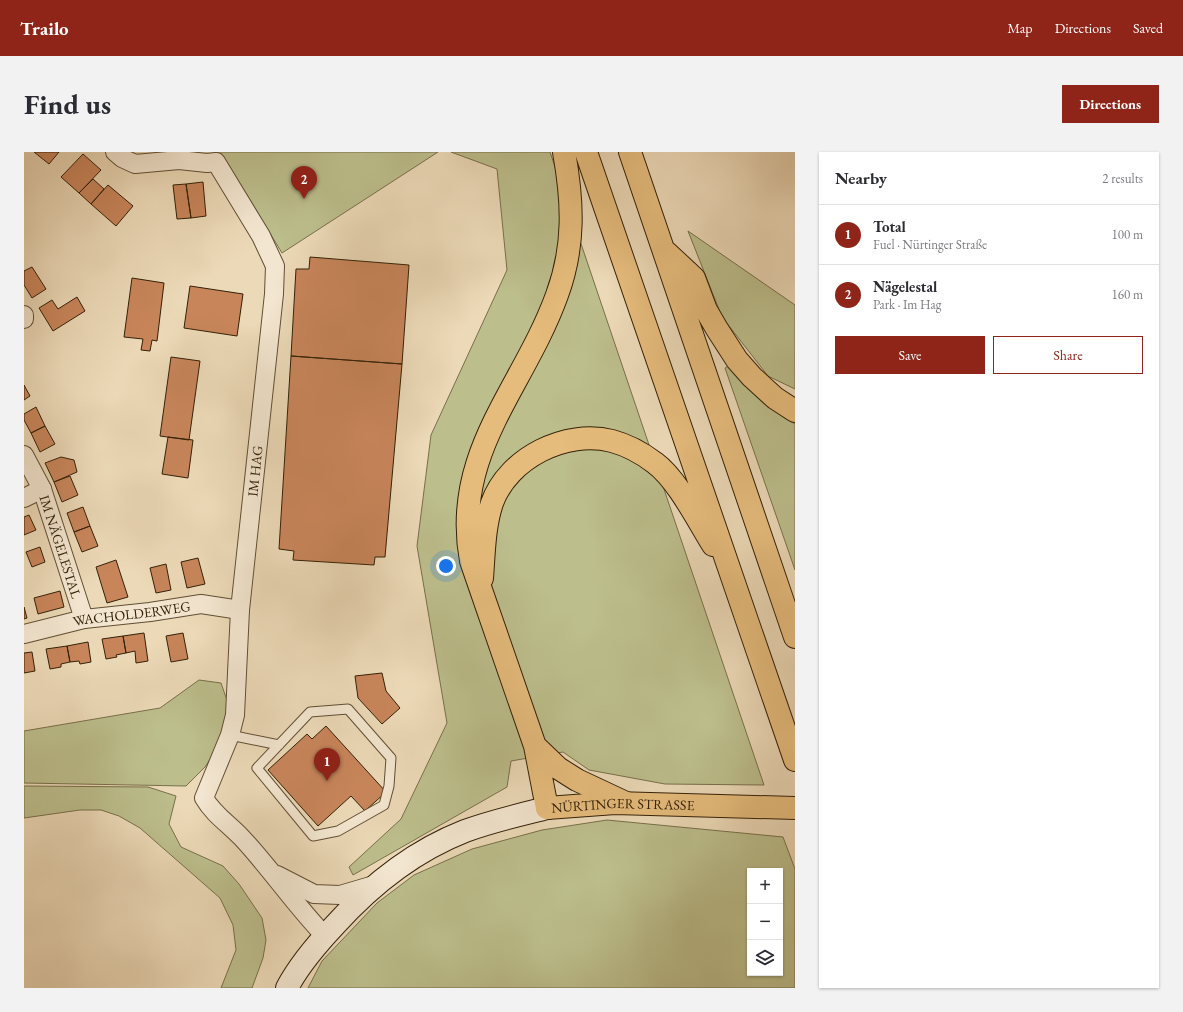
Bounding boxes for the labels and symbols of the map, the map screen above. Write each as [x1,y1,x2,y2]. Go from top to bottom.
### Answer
pin: 2 [291,166,317,199]
street label: IM HAG [243,445,267,497]
street label: IM NÄGELESTAL [36,493,86,601]
your location [436,556,456,576]
street label: WACHOLDERWEG [71,597,192,630]
pin: 1 [314,748,340,781]
street label: NÜRTINGER STRASSE [551,794,695,817]

